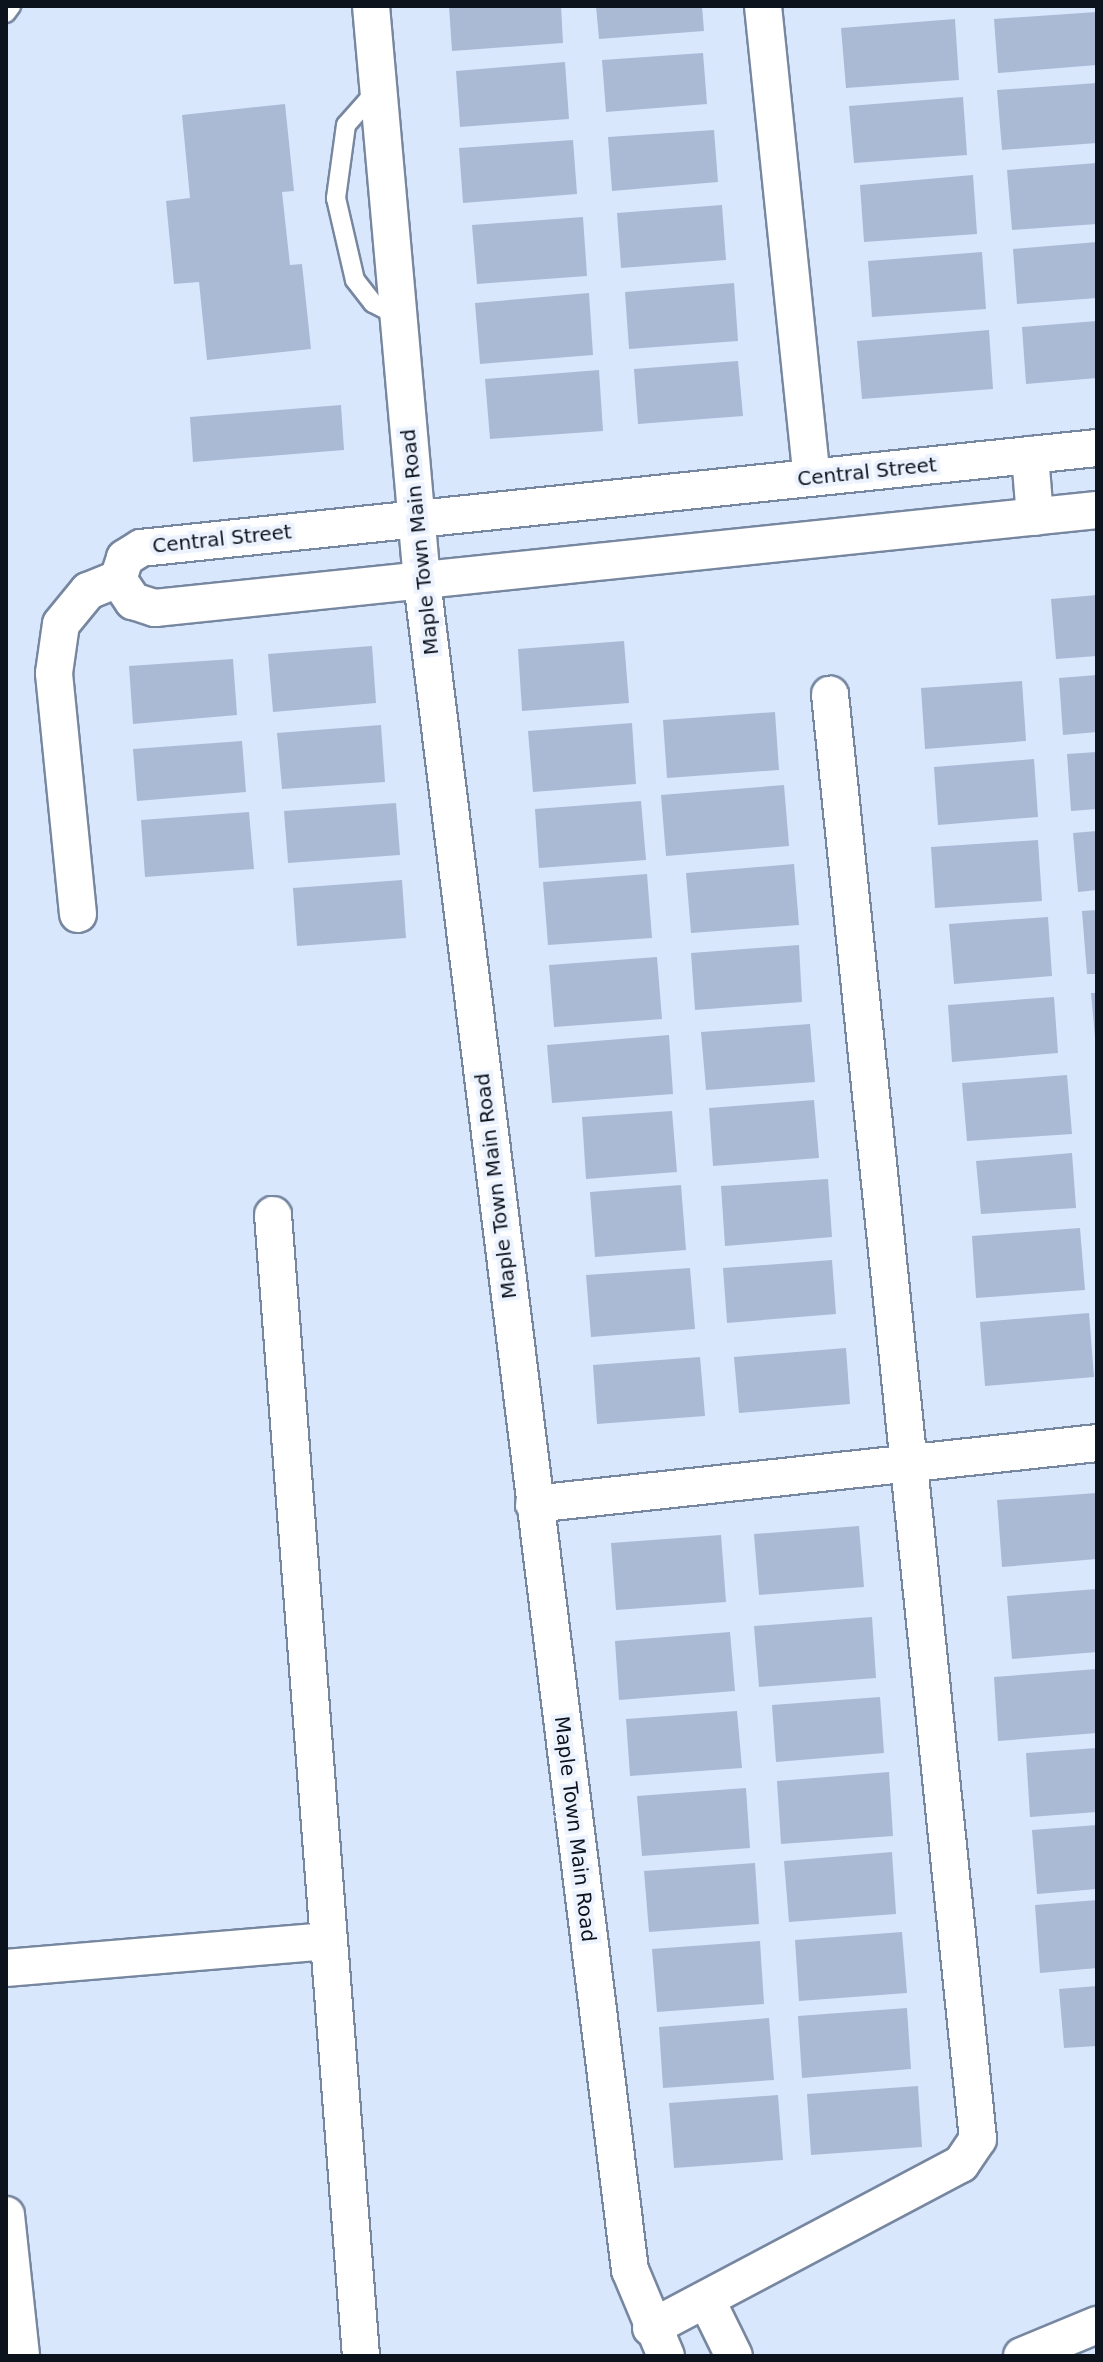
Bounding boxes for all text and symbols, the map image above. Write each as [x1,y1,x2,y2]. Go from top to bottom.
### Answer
street label: Maple Town Main Road [396,428,444,656]
street label: Central Street [796,453,938,491]
street label: Central Street [151,520,293,558]
street label: Maple Town Main Road [470,1072,522,1300]
street label: Maple Town Main Road [549,1715,601,1943]

